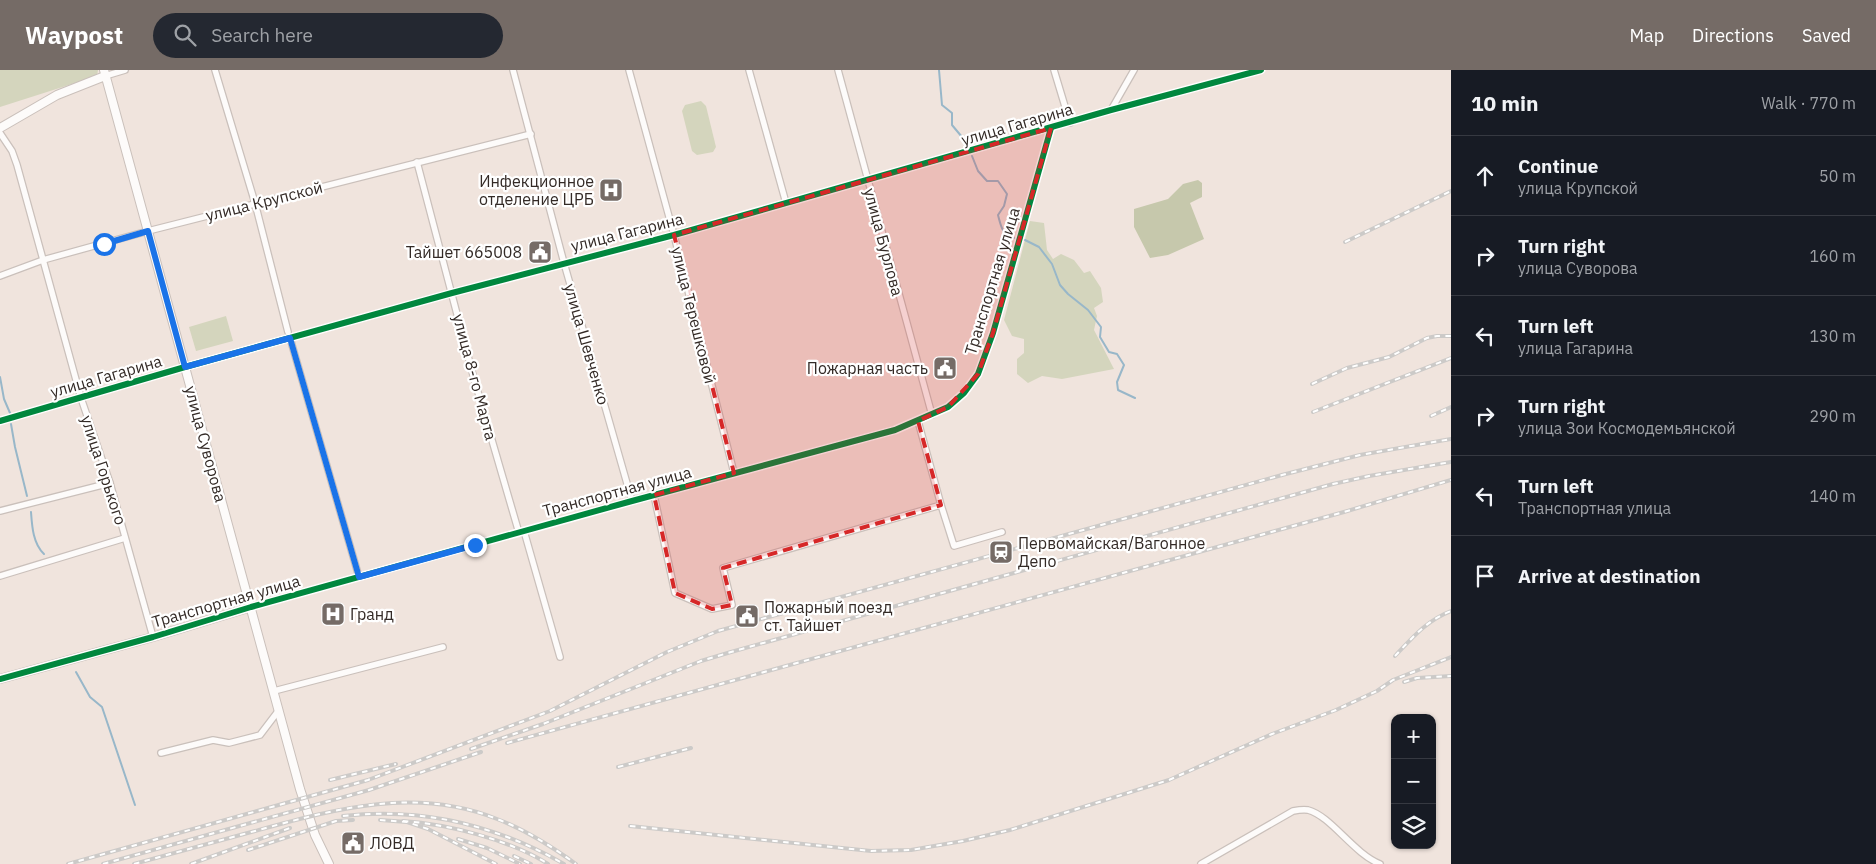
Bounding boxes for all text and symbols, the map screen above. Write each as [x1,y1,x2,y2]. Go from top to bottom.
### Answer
search box [153,13,503,58]
text: Waypost [25,19,123,51]
icon: search [171,21,199,49]
text: Search here [211,23,313,47]
text: Map [1629,24,1664,47]
text: Directions [1692,24,1774,47]
text: Saved [1802,24,1851,47]
text: 10 min [1471,89,1538,117]
text: Walk · 770 m [1761,93,1856,113]
street label: улица Гагарина [959,98,1076,149]
text: Continue [1518,154,1598,178]
icon: ahead [1471,162,1499,190]
text: 50 m [1819,166,1856,186]
place label: Инфекционное отделение ЦРБ [479,171,594,209]
street label: улица Крупской [203,177,325,225]
hospital icon: Инфекционное отделение ЦРБ [598,177,624,203]
text: улица Крупской [1518,178,1638,198]
street label: улица Бурлова [860,186,908,299]
street label: Транспортная улица [960,204,1024,357]
street label: улица Гагарина [569,208,686,256]
route start [93,233,116,256]
text: Turn right [1518,234,1605,258]
public building icon: Тайшет 665008 [527,239,553,265]
place label: Тайшет 665008 [406,242,522,262]
icon: right [1471,242,1499,270]
street label: улица Терешковой [667,244,721,386]
text: 160 m [1809,246,1856,266]
text: улица Суворова [1518,258,1638,278]
street label: улица Шевченко [560,281,614,407]
street label: улица 8-го Марта [449,312,502,443]
text: Turn left [1518,314,1594,338]
icon: left [1471,322,1499,350]
text: 130 m [1809,326,1856,346]
text: улица Гагарина [1518,338,1633,358]
street label: улица Гагарина [48,350,165,401]
public building icon: Пожарная часть [932,355,958,381]
place label: Пожарная часть [807,358,928,378]
street label: улица Суворова [181,384,231,505]
text: Turn right [1518,394,1605,418]
icon: right [1471,402,1499,430]
text: 290 m [1809,406,1856,426]
street label: улица Горького [77,413,131,527]
text: улица Зои Космодемьянской [1518,418,1736,438]
street label: Транспортная улица [540,461,694,520]
text: Turn left [1518,474,1594,498]
icon: left [1471,482,1499,510]
text: 140 m [1809,486,1856,506]
text: Транспортная улица [1518,498,1671,518]
place label: Первомайская/Вагонное Депо [1018,533,1205,571]
route end [464,534,487,557]
station icon: Первомайская/Вагонное Депо [988,539,1014,565]
icon: arrive [1471,562,1499,590]
text: Arrive at destination [1518,564,1701,588]
street label: Транспортная улица [150,570,303,632]
place label: Пожарный поезд ст. Тайшет [764,597,893,635]
hospital icon: Гранд [320,601,346,627]
public building icon: Пожарный поезд ст. Тайшет [734,603,760,629]
place label: Гранд [350,604,394,624]
map controls [1391,714,1436,849]
button: + [1391,714,1436,759]
button: − [1391,759,1436,804]
button: layers [1391,804,1436,849]
public building icon: ЛОВД [340,830,366,856]
place label: ЛОВД [370,833,415,853]

